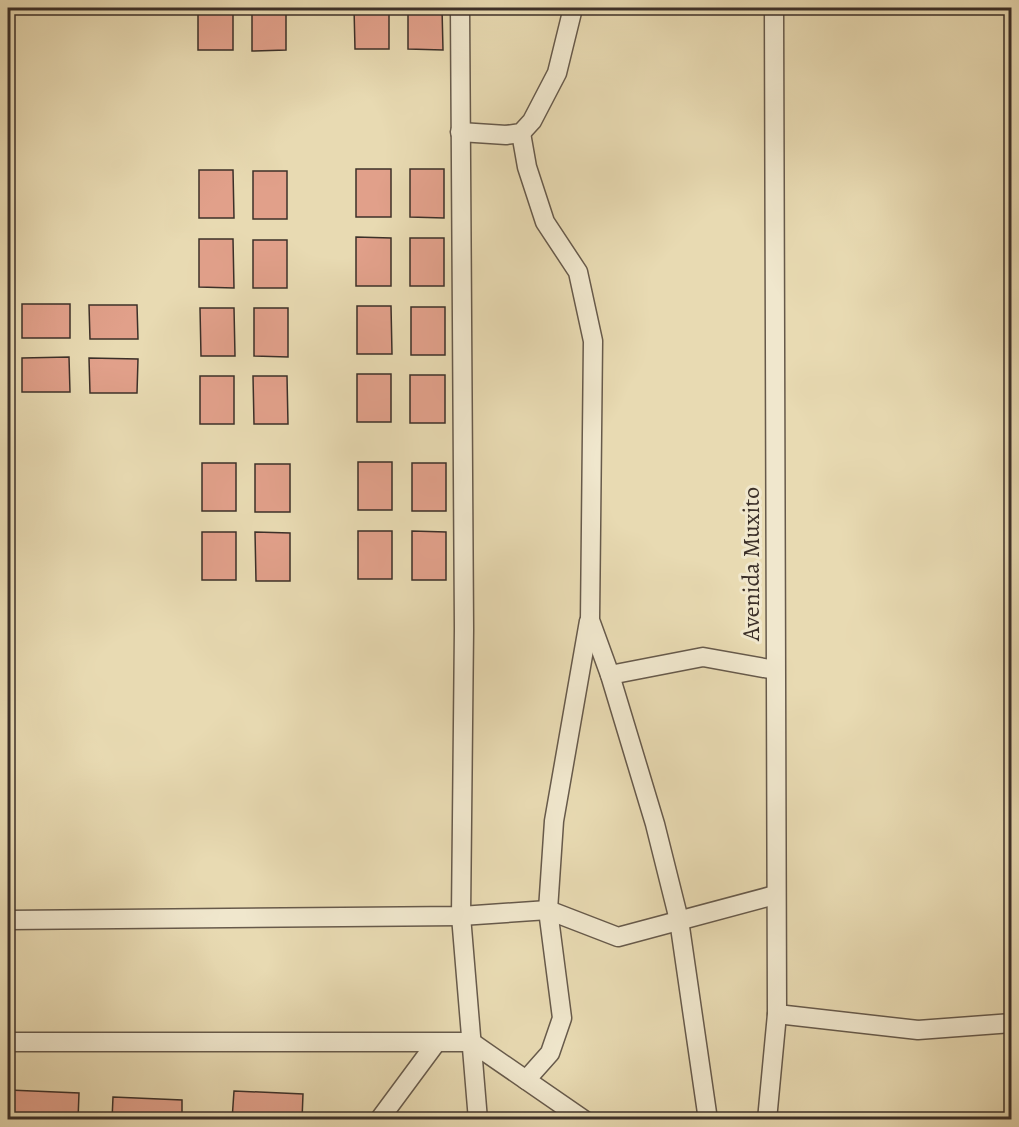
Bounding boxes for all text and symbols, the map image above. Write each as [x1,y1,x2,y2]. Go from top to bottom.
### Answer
street label: Avenida Muxito [735,487,767,642]

